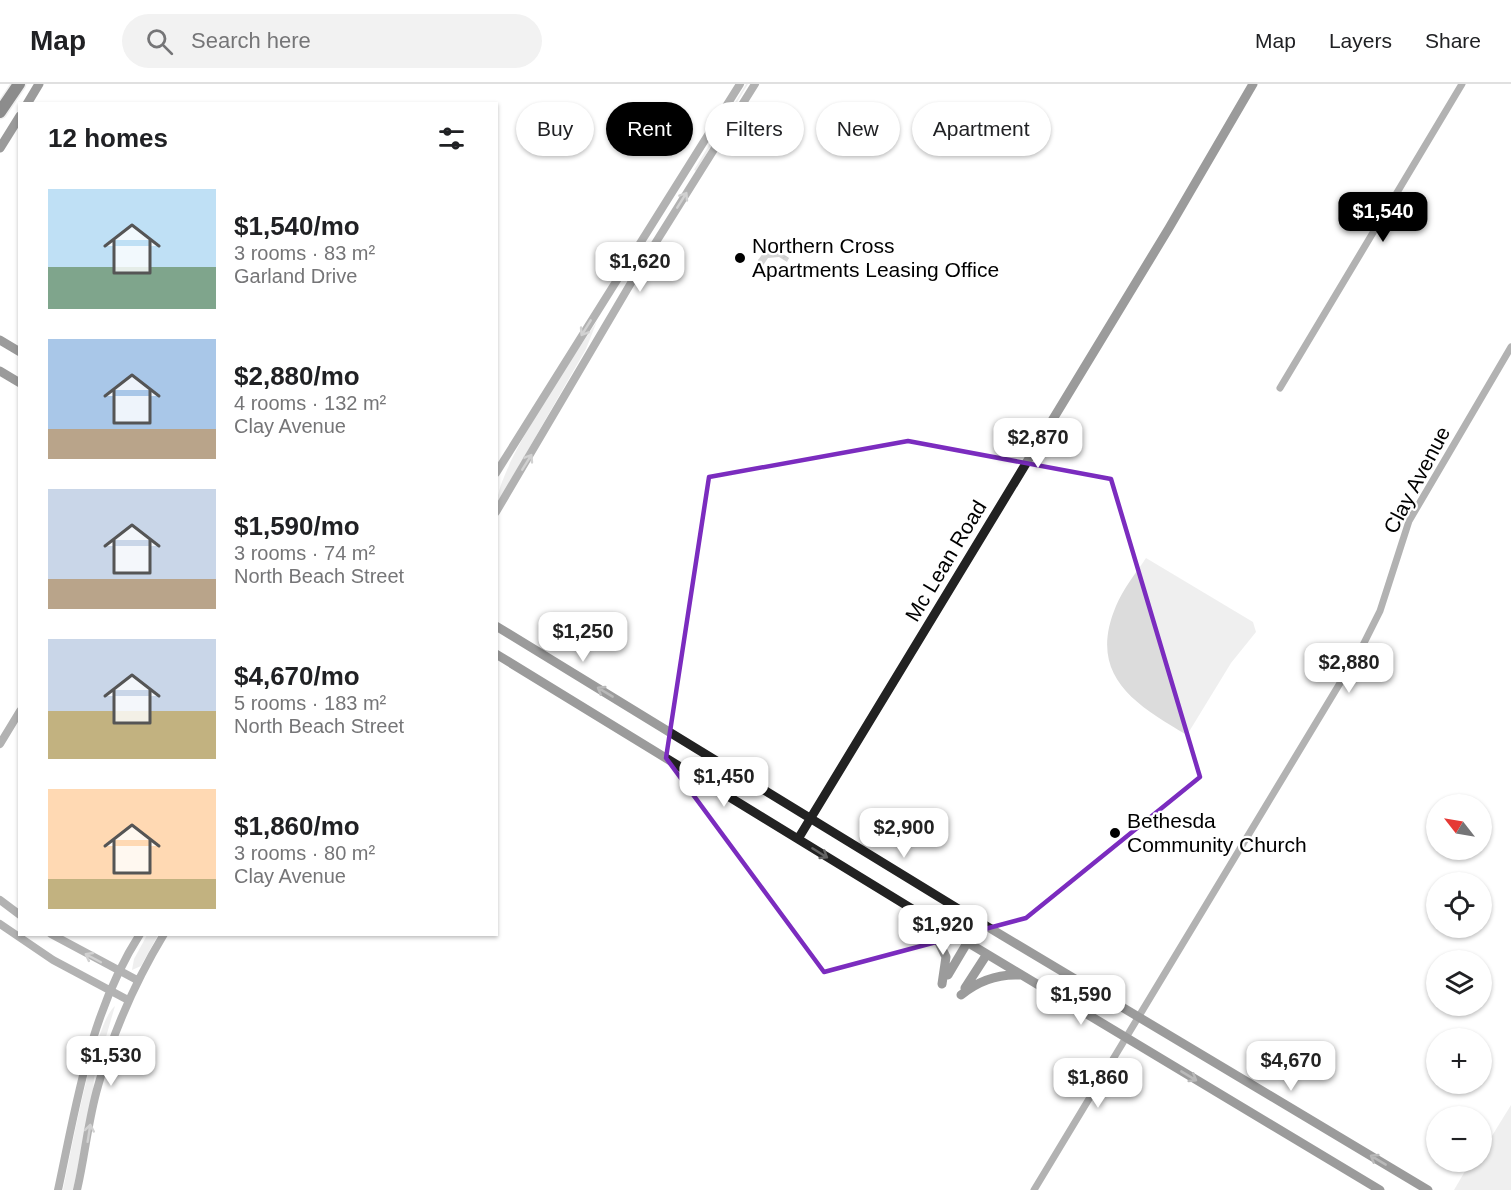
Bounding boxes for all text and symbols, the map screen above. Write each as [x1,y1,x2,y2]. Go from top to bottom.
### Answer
search box [122,14,542,68]
text: Map [30,25,86,56]
icon: search [143,25,176,58]
text: Search here [191,28,311,53]
text: Map [1255,29,1296,52]
text: Layers [1329,29,1392,52]
text: Share [1425,29,1481,52]
chip: Buy [516,102,594,156]
chip: Rent [606,102,693,156]
chip: Filters [705,102,804,156]
chip: New [816,102,900,156]
chip: Apartment [912,102,1051,156]
icon: filters [435,122,468,155]
text: 12 homes [48,123,168,153]
one-way arrow [676,192,688,209]
pin: $1,540 [1334,192,1432,243]
text: $1,540 [1352,200,1414,222]
text: $1,540/mo [234,211,360,241]
icon: home [96,213,168,285]
place label: Northern Cross Apartments Leasing Office [752,234,999,281]
text: 3 rooms · 83 m² [234,242,375,264]
pin: $1,620 [591,242,689,293]
text: $1,620 [609,250,671,272]
marker: Northern Cross Apartments Leasing Office [733,251,747,265]
text: Garland Drive [234,265,357,287]
one-way arrow [579,319,591,336]
text: $2,880/mo [234,361,360,391]
icon: home [96,363,168,435]
text: 4 rooms · 132 m² [234,392,386,414]
text: Clay Avenue [234,415,346,437]
pin: $2,870 [989,418,1087,469]
street label: Clay Avenue [1379,422,1454,537]
text: $2,870 [1007,426,1069,448]
one-way arrow [521,454,533,471]
street label: Mc Lean Road [901,496,991,625]
text: $1,590/mo [234,511,360,541]
icon: home [96,513,168,585]
text: 3 rooms · 74 m² [234,542,375,564]
text: North Beach Street [234,565,404,587]
pin: $1,250 [534,612,632,663]
text: $1,250 [552,620,614,642]
pin: $2,880 [1300,643,1398,694]
text: $2,880 [1318,651,1380,673]
text: $4,670/mo [234,661,360,691]
icon: home [96,663,168,735]
one-way arrow [597,685,614,697]
text: 5 rooms · 183 m² [234,692,386,714]
text: North Beach Street [234,715,404,737]
pin: $1,450 [675,757,773,808]
text: $1,450 [693,765,755,787]
north arrow [1426,794,1492,860]
map controls [1426,794,1492,1172]
pin: $2,900 [855,808,953,859]
place label: Bethesda Community Church [1127,809,1307,856]
text: $1,860/mo [234,811,360,841]
icon: home [96,813,168,885]
text: $2,900 [873,816,935,838]
marker: Bethesda Community Church [1108,826,1122,840]
text: 3 rooms · 80 m² [234,842,375,864]
one-way arrow [811,847,828,859]
text: Clay Avenue [234,865,346,887]
button: locate [1426,872,1492,938]
pin: $1,920 [894,905,992,956]
text: $1,920 [912,913,974,935]
button: layers [1426,950,1492,1016]
one-way arrow [84,952,102,964]
pin: $1,590 [1032,975,1130,1026]
text: $1,590 [1050,983,1112,1005]
button: + [1426,1028,1492,1094]
pin: $1,530 [62,1036,160,1087]
pin: $4,670 [1242,1041,1340,1092]
text: $1,530 [80,1044,142,1066]
text: $4,670 [1260,1049,1322,1071]
pin: $1,860 [1049,1058,1147,1109]
text: $1,860 [1067,1066,1129,1088]
one-way arrow [1180,1070,1197,1082]
button: − [1426,1106,1492,1172]
one-way arrow [84,1123,95,1143]
one-way arrow [1370,1153,1387,1165]

